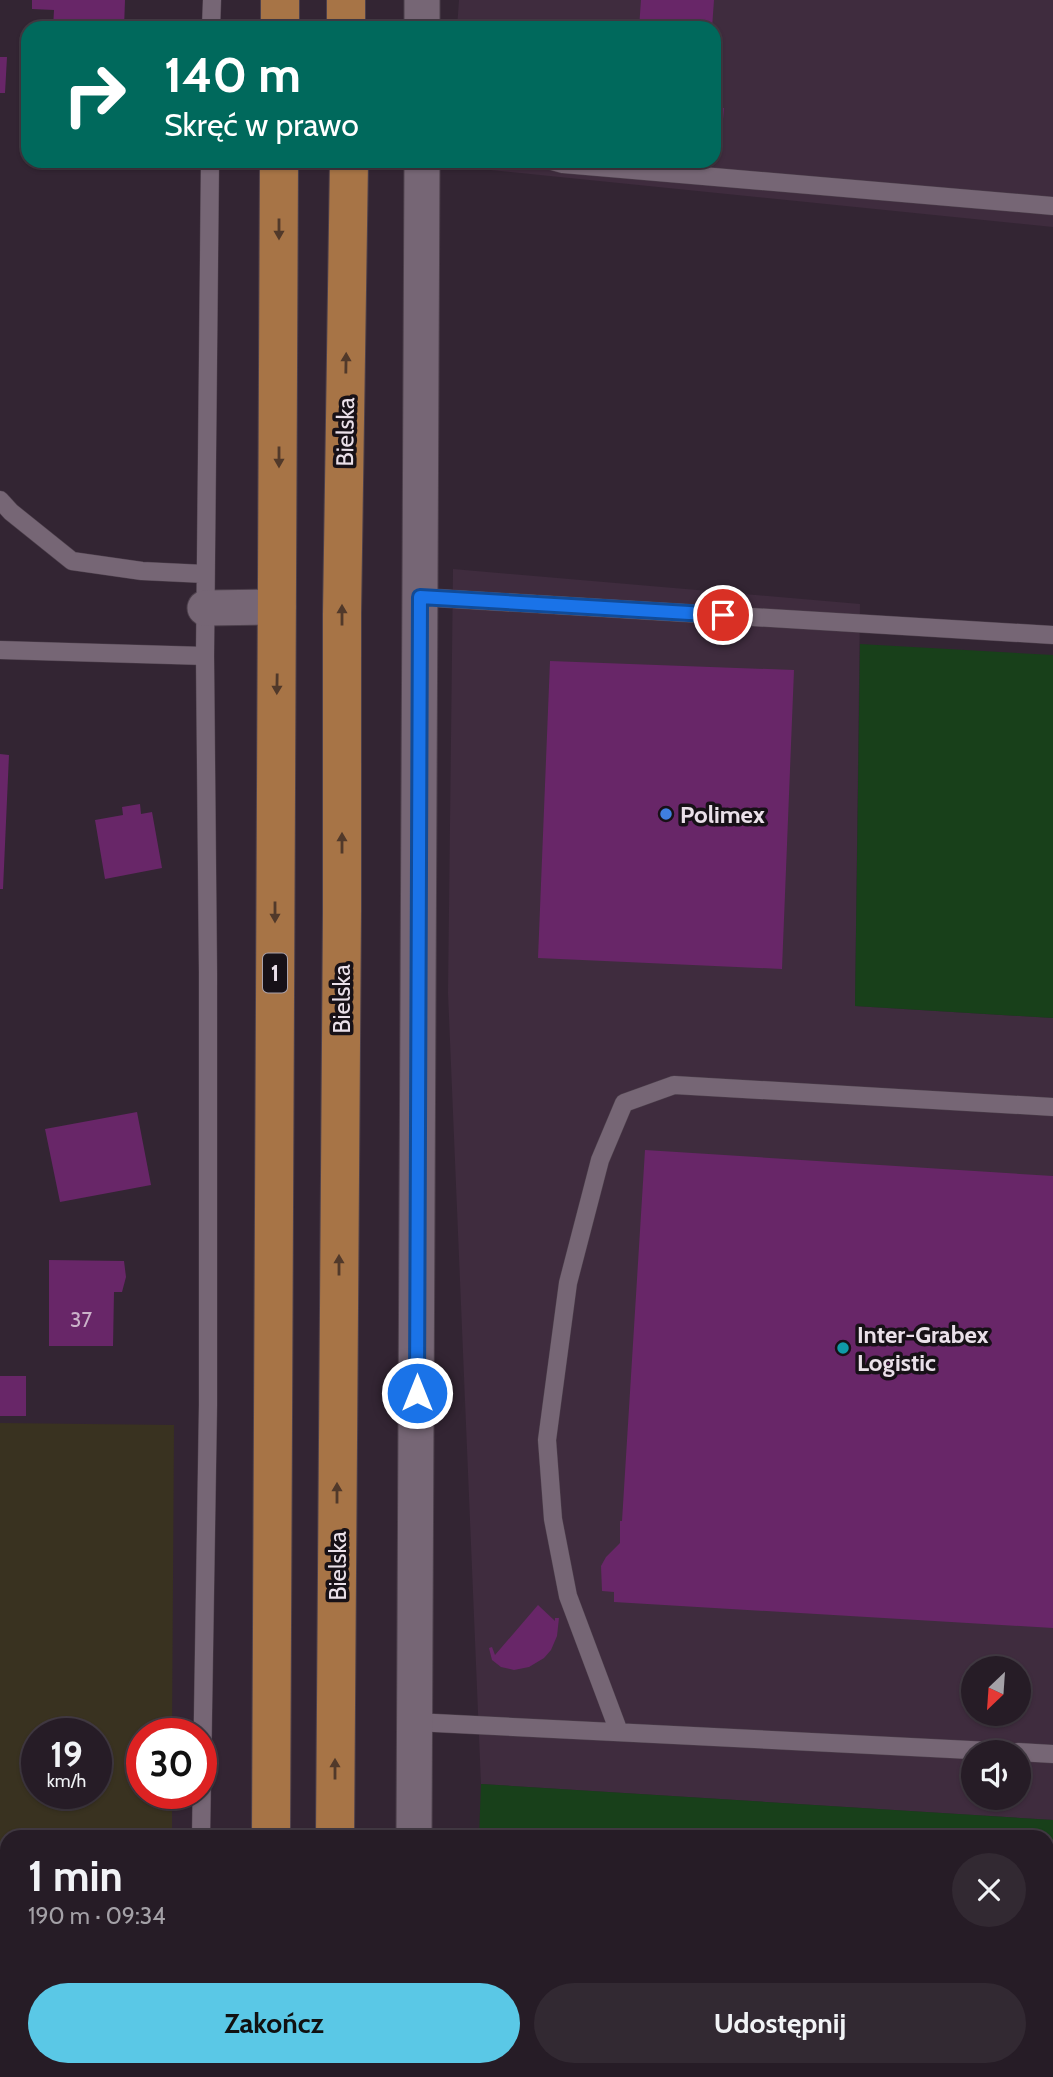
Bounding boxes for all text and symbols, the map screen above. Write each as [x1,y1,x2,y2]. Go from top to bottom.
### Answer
text: 140 m [164,45,301,104]
icon: right [49,49,140,140]
text: Skręć w prawo [164,105,359,144]
one-way arrow [273,218,285,240]
one-way arrow [340,352,352,374]
street label: Bielska [330,397,360,467]
one-way arrow [273,446,285,468]
pin [693,585,753,645]
icon: arrive [704,596,742,634]
one-way arrow [336,604,348,626]
one-way arrow [271,673,283,695]
place label: Polimex [680,800,765,829]
marker: Polimex [658,806,674,822]
one-way arrow [336,832,348,854]
one-way arrow [269,901,281,923]
road number: 1 [263,954,287,992]
street label: Bielska [327,964,356,1034]
one-way arrow [333,1254,345,1276]
house number: 37 [70,1307,92,1332]
place label: Inter-Grabex Logistic [857,1320,989,1377]
marker: Inter-Grabex Logistic [835,1340,851,1356]
position arrow [380,1356,454,1430]
one-way arrow [332,1482,343,1504]
street label: Bielska [323,1531,352,1601]
north arrow [961,1656,1031,1726]
map controls [961,1656,1031,1810]
speed limit sign: 30 [126,1718,217,1809]
text: 19 [50,1733,83,1776]
button: sound [961,1740,1031,1810]
one-way arrow [330,1758,341,1780]
text: km/h [47,1770,86,1792]
text: 1 min [28,1850,123,1902]
button: close [952,1853,1026,1927]
text: 190 m · 09:34 [28,1902,165,1930]
button: Zakończ [28,1983,520,2063]
button: Udostępnij [534,1983,1026,2063]

